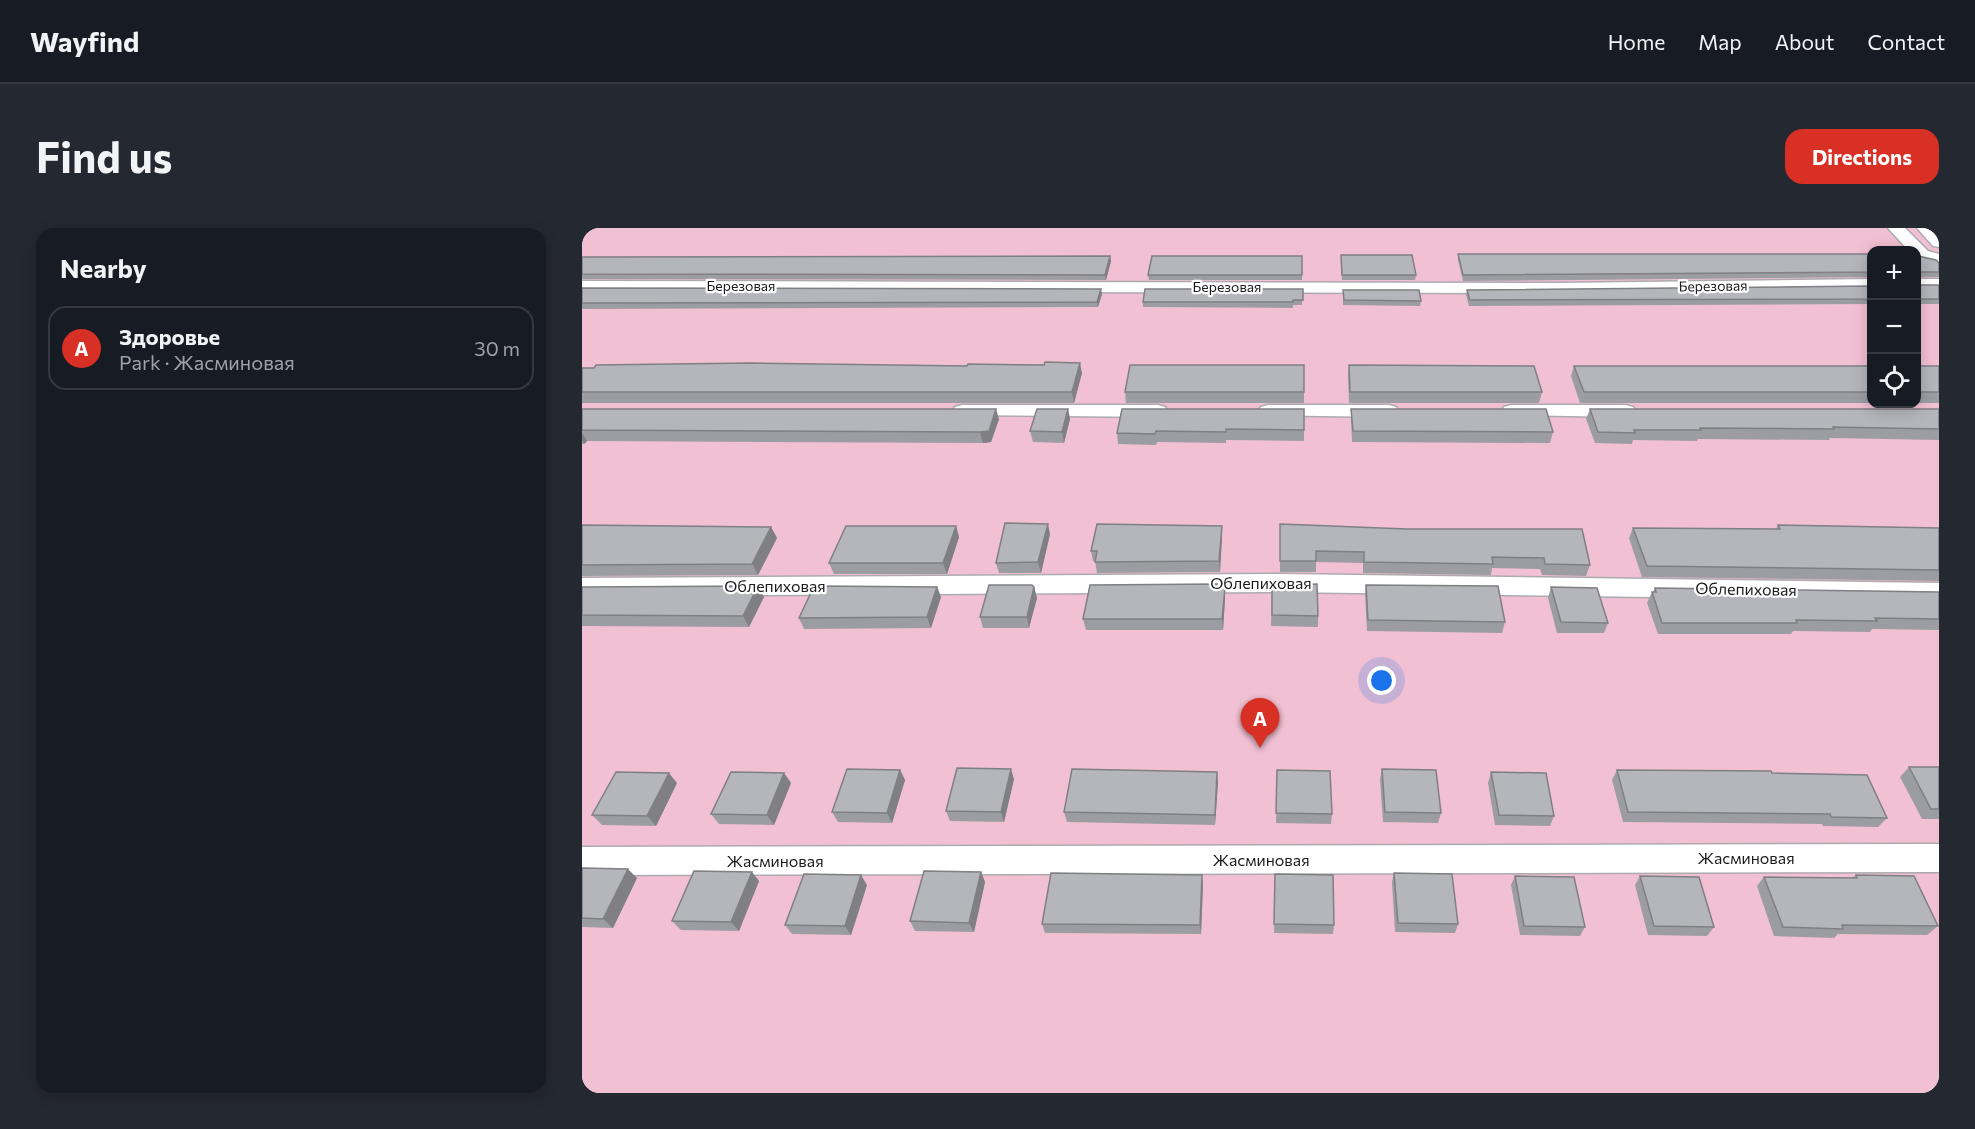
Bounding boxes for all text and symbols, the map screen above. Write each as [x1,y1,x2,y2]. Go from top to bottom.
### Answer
text: Wayfind [30,24,139,58]
text: Home [1608,29,1665,54]
text: Map [1698,29,1742,54]
text: About [1775,29,1834,54]
text: Contact [1867,29,1945,54]
button: Directions [1785,129,1939,184]
text: Find us [36,130,172,182]
map controls [1867,246,1921,408]
button: + [1867,246,1921,300]
text: Nearby [60,252,147,283]
street label: Березовая [1678,276,1748,295]
street label: Березовая [707,277,775,294]
street label: Березовая [1193,278,1261,295]
button: − [1867,300,1921,354]
text: Здоровье [119,323,220,350]
text: A [74,336,89,360]
text: 30 m [474,336,520,360]
text: Park · Жасминовая [119,350,295,374]
button: locate [1867,354,1921,408]
street label: Облепиховая [1210,573,1312,592]
street label: Облепиховая [724,576,826,595]
street label: Облепиховая [1695,578,1797,599]
your location [1367,666,1396,695]
pin: A [1240,698,1280,748]
street label: Жасминовая [1697,848,1795,867]
street label: Жасминовая [1212,850,1310,869]
street label: Жасминовая [726,851,824,870]

